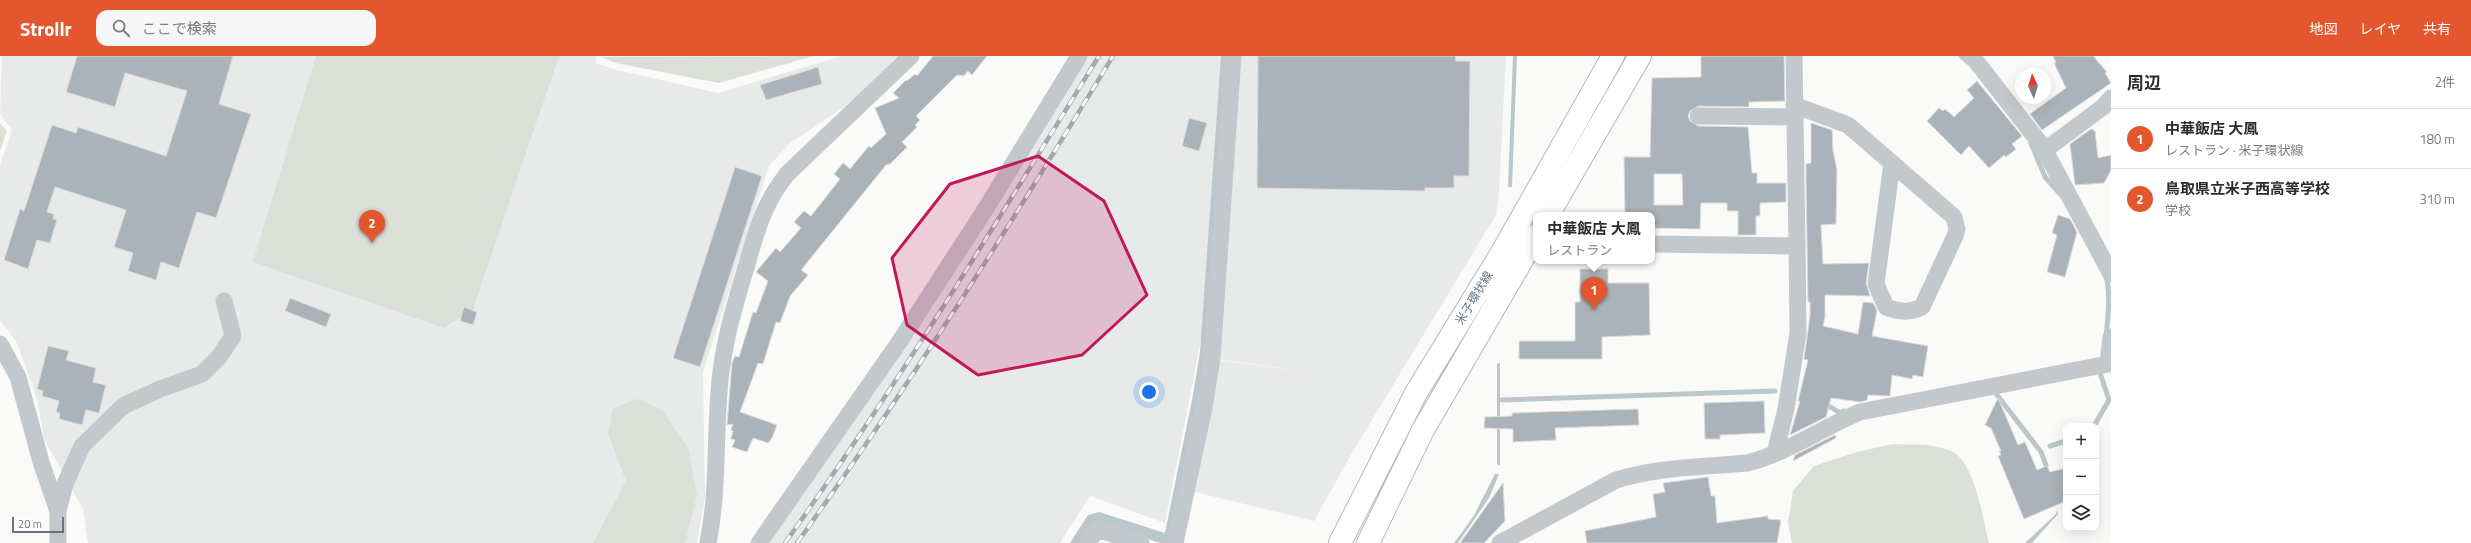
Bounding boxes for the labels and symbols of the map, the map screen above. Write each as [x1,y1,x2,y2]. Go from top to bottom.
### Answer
north arrow [2015,68,2051,104]
pin: 2 [359,210,385,243]
street label: 米子環状線 [1450,267,1497,328]
pin: 1 [1581,277,1607,310]
your location [1139,382,1159,402]
scale bar [12,515,64,534]

